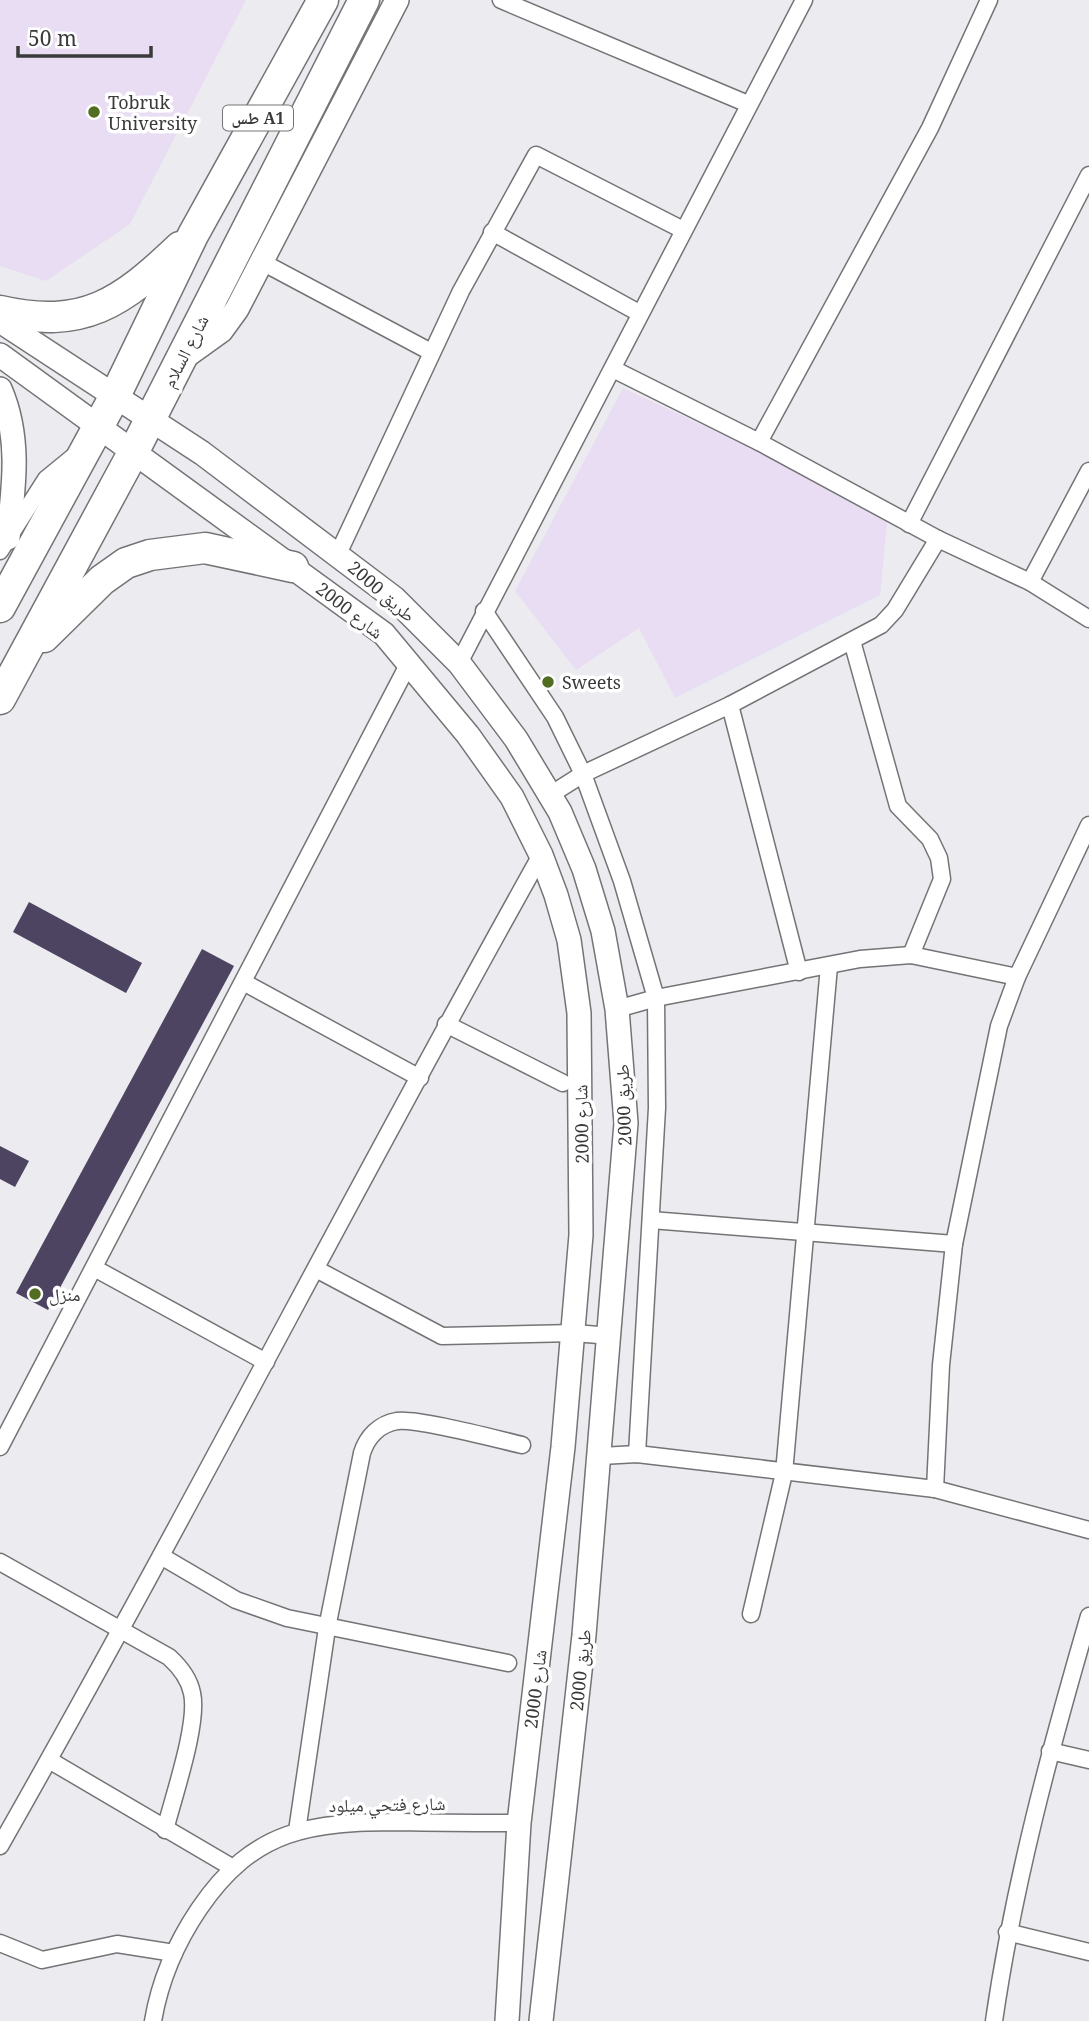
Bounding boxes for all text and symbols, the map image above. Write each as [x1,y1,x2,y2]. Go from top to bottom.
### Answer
scale bar [18,14,150,58]
text: 50 m [28,24,77,52]
place label: Tobruk University [108,90,198,135]
marker: Tobruk University [86,104,102,120]
road number: طس A1 [223,106,293,130]
street label: شارع السلام [156,310,214,392]
street label: طريق 2000 [343,555,421,627]
street label: شارع 2000 [311,576,389,644]
place label: Sweets [562,670,621,694]
marker: Sweets [540,674,556,690]
street label: طريق 2000 [610,1064,636,1146]
street label: شارع 2000 [568,1084,594,1164]
place label: منزل [49,1282,80,1306]
marker: منزل [27,1286,43,1302]
street label: طريق 2000 [564,1628,596,1712]
street label: شارع 2000 [518,1648,552,1730]
street label: شارع فتحي ميلود [328,1791,446,1821]

